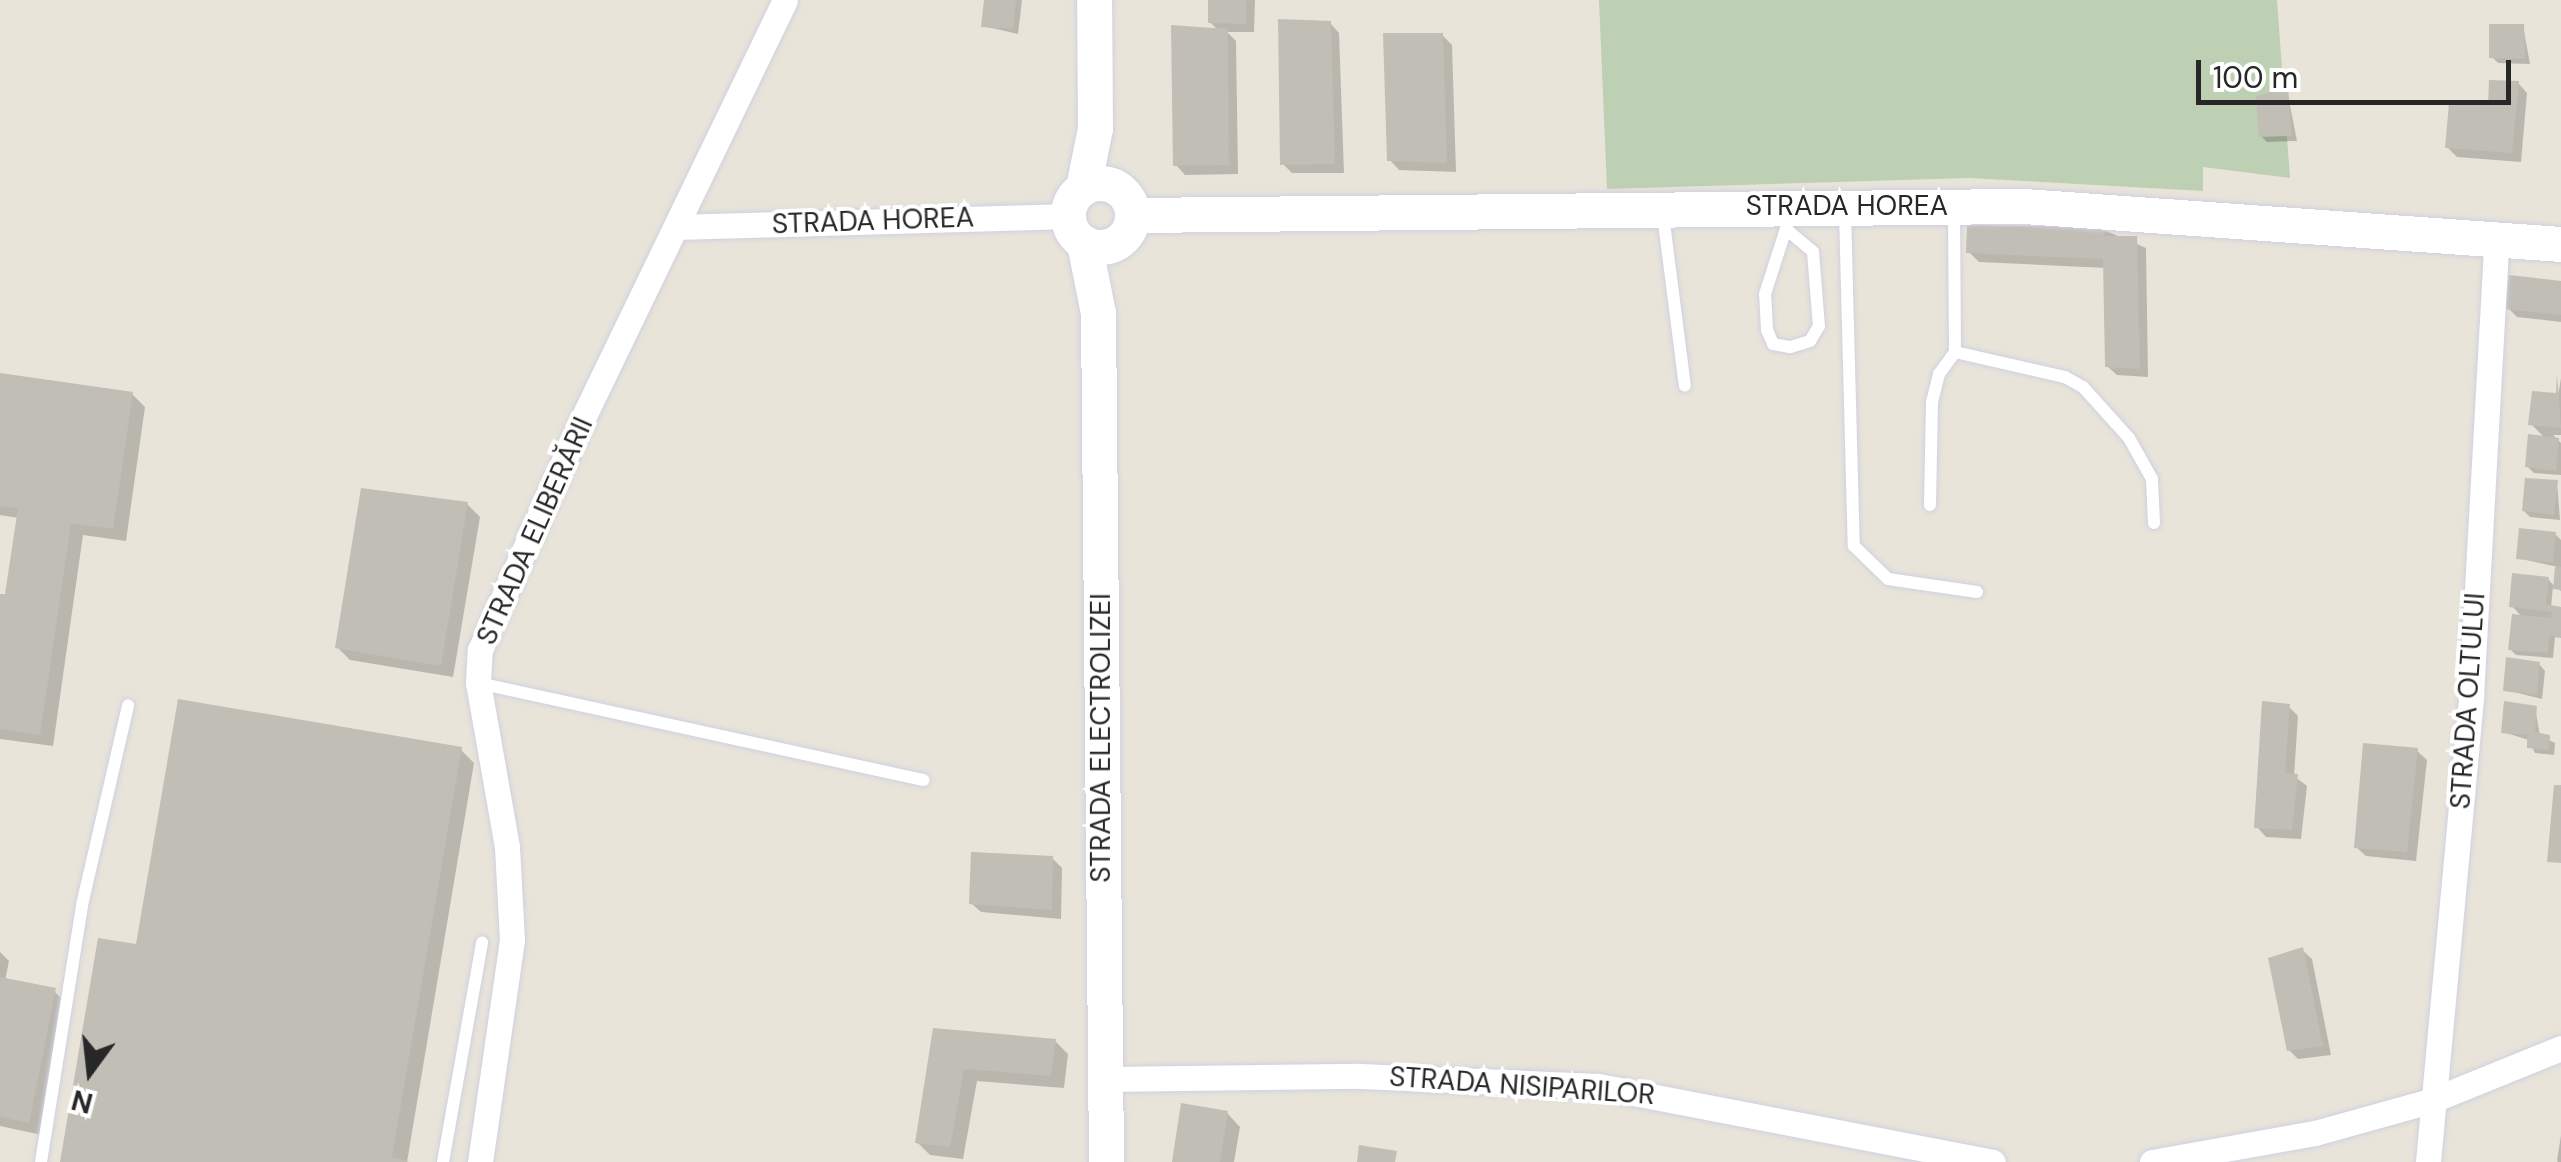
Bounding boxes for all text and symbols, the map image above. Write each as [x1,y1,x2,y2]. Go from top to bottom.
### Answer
scale bar [2201,40,2516,102]
text: 100 m [2213,58,2298,97]
street label: STRADA HOREA [1746,189,1948,223]
street label: STRADA HOREA [771,201,975,241]
street label: STRADA ELIBERĂRII [470,412,600,650]
street label: STRADA OLTULUI [2444,592,2492,810]
street label: STRADA ELECTROLIZEI [1084,593,1118,883]
north arrow [40,1022,140,1122]
street label: STRADA NISIPARILOR [1388,1060,1656,1112]
text: N [67,1081,97,1122]

